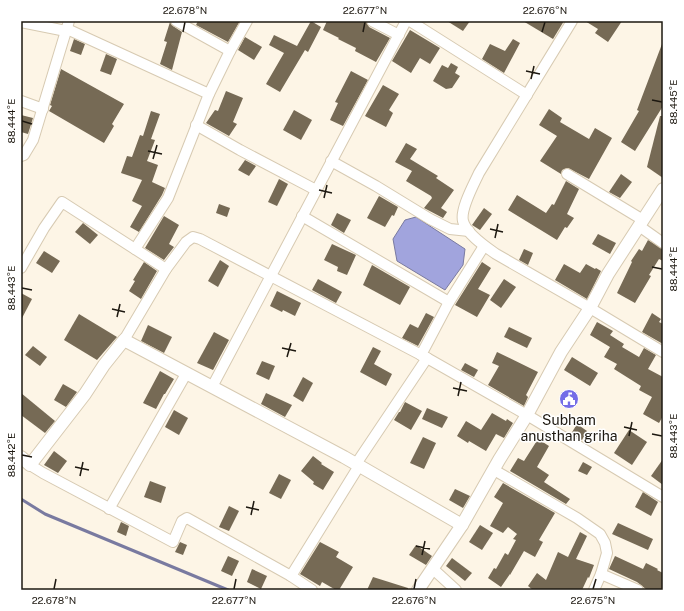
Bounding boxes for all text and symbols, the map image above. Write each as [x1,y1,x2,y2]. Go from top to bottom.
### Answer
text: 22.678°N [163,4,207,16]
text: 22.677°N [343,4,387,16]
text: 22.676°N [523,4,567,16]
text: 88.445°E [667,80,679,124]
text: 88.444°E [5,99,17,143]
text: 88.444°E [667,247,679,291]
text: 88.443°E [5,266,17,310]
public building icon: Subham anusthan griha [558,388,580,410]
place label: Subham anusthan griha [520,412,618,444]
text: 88.443°E [667,414,679,458]
text: 88.442°E [5,433,17,477]
text: 22.678°N [32,594,76,606]
text: 22.677°N [212,594,256,606]
text: 22.676°N [392,594,436,606]
text: 22.675°N [571,594,615,606]

